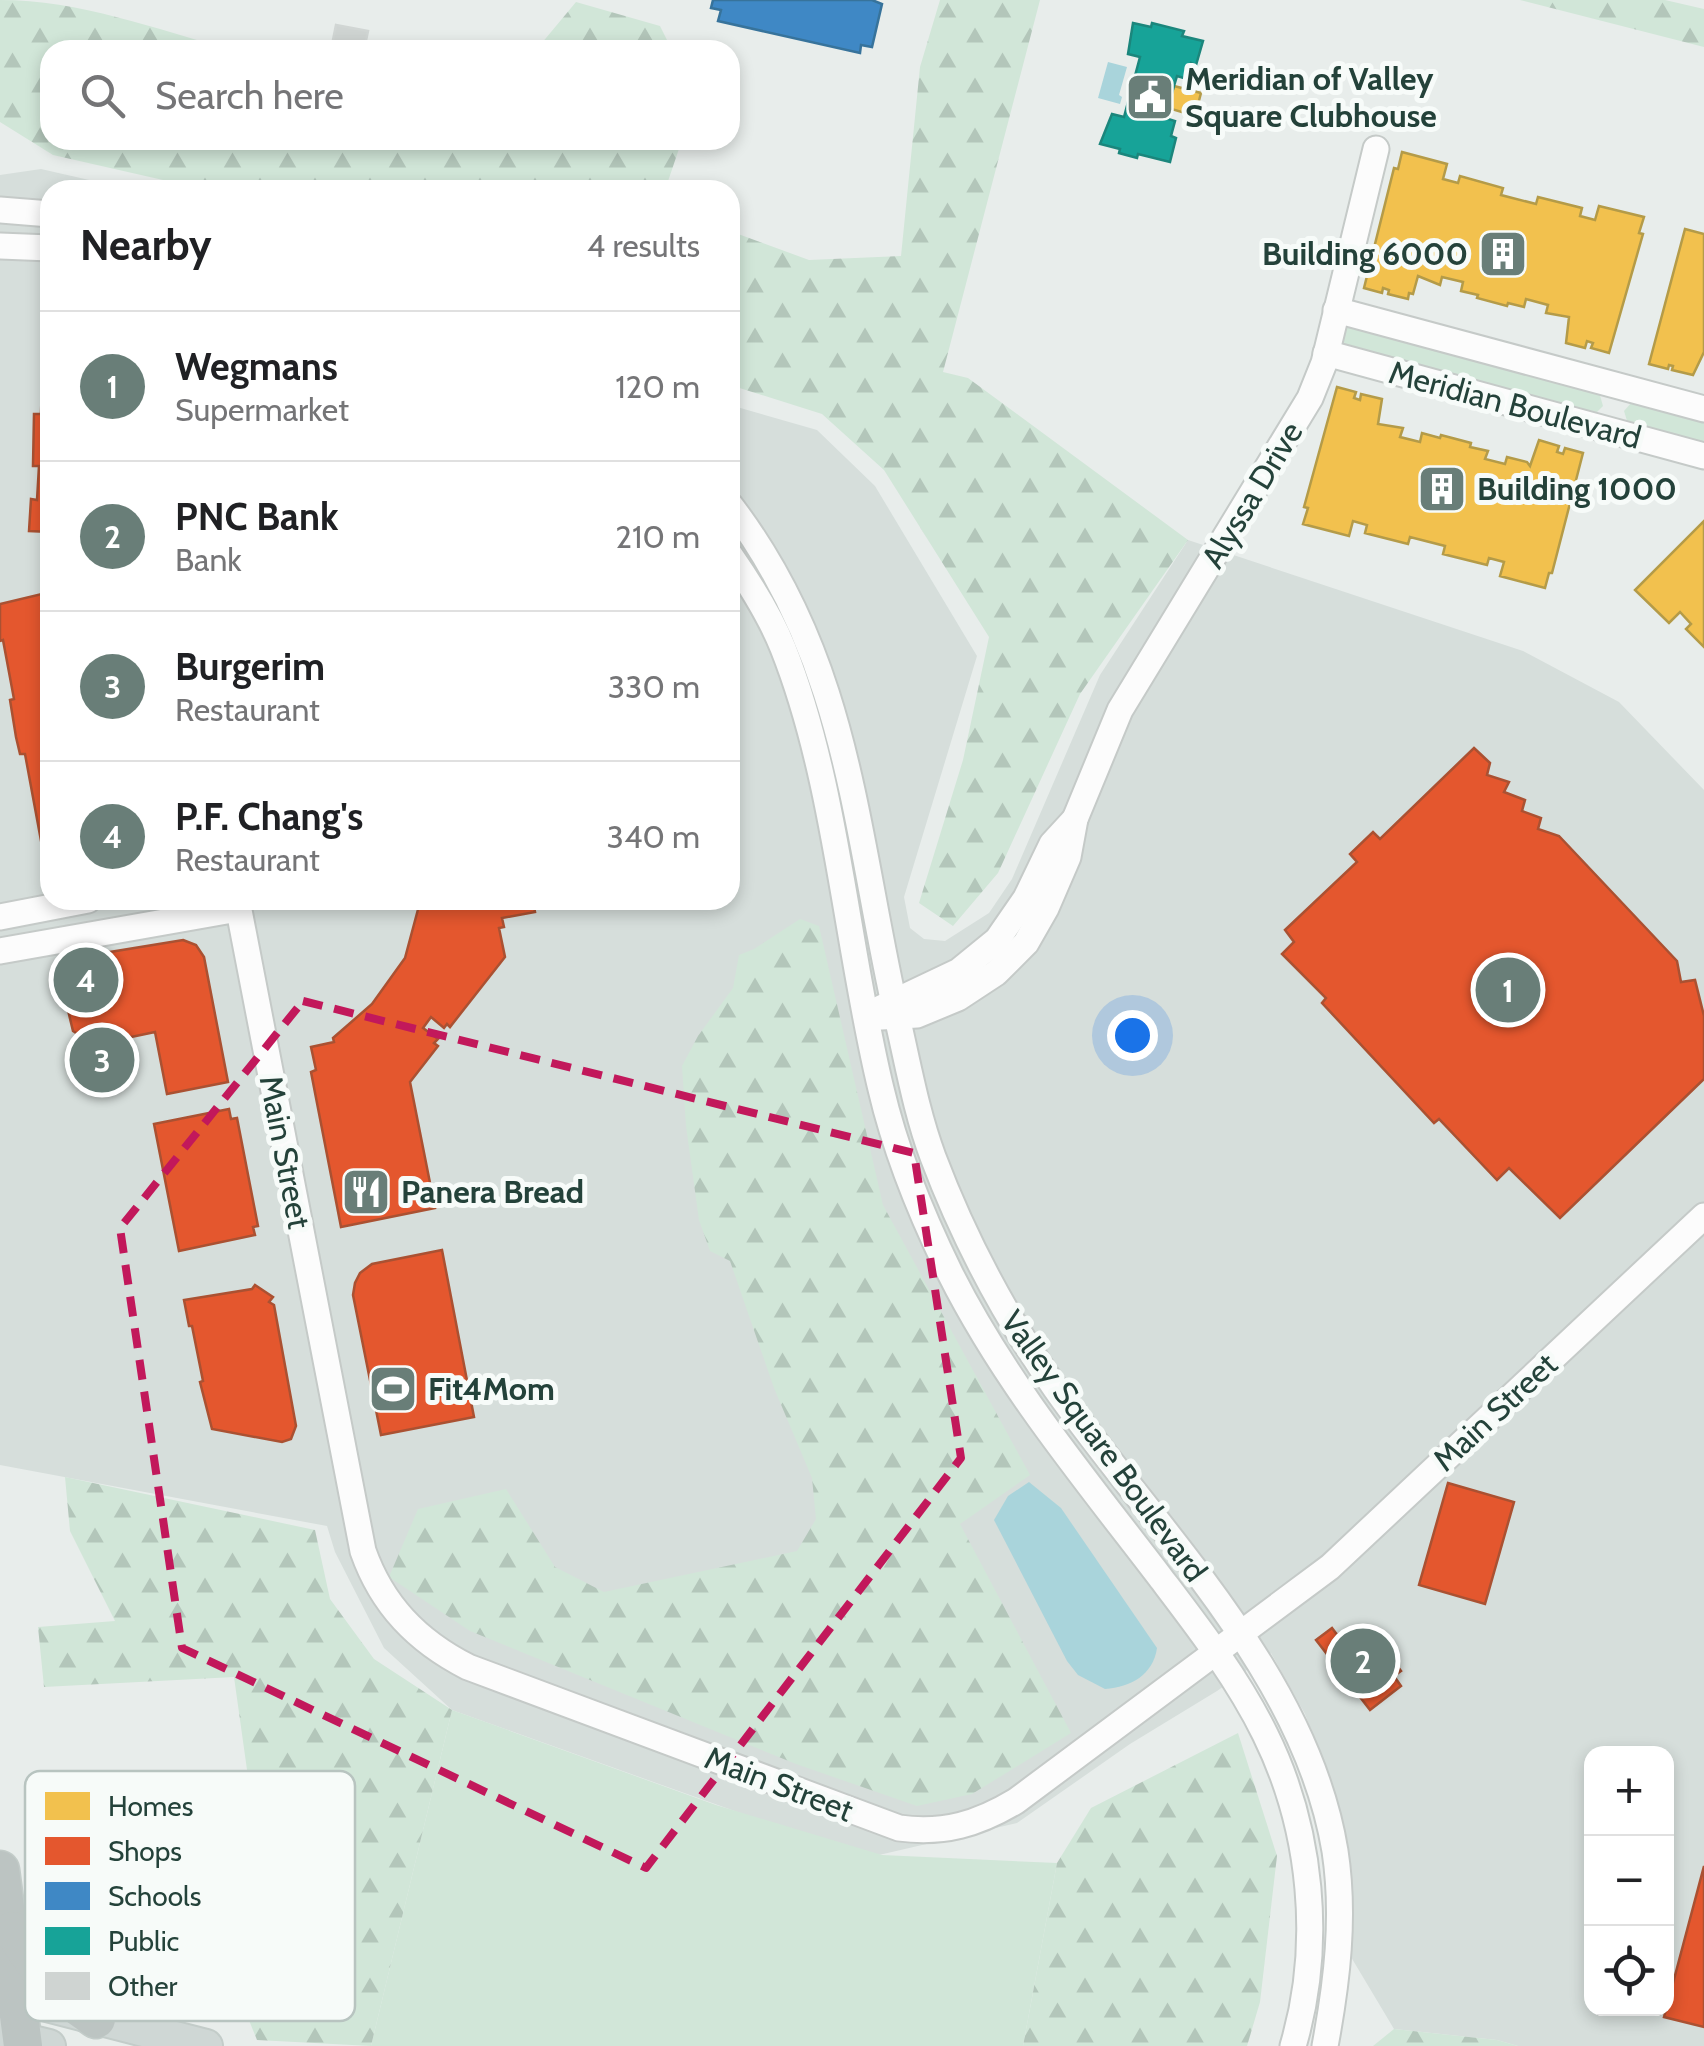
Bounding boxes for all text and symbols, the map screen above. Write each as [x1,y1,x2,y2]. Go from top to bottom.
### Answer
search box [40,40,740,150]
place label: Meridian of Valley Square Clubhouse [1185,59,1437,135]
icon: search [75,68,130,123]
public building icon: Meridian of Valley Square Clubhouse [1124,71,1176,123]
text: Search here [155,72,344,119]
text: Nearby [80,219,212,271]
text: 4 results [587,226,700,265]
building icon: Building 6000 [1477,228,1529,280]
place label: Building 6000 [1262,234,1468,273]
text: Wegmans [175,343,338,390]
street label: Meridian Boulevard [1385,352,1645,457]
text: 1 [107,367,118,406]
text: 120 m [615,367,700,406]
text: Supermarket [175,390,349,429]
street label: Alyssa Drive [1193,415,1310,575]
building icon: Building 1000 [1416,463,1468,515]
place label: Building 1000 [1477,469,1677,508]
text: PNC Bank [175,493,338,540]
text: 2 [104,517,121,556]
text: 210 m [615,517,700,556]
text: Bank [175,540,242,579]
text: Burgerim [175,643,325,690]
text: 3 [104,667,121,706]
text: 330 m [608,667,700,706]
text: Restaurant [175,690,320,729]
text: P.F. Chang's [175,793,363,840]
text: 4 [103,817,122,856]
text: 340 m [607,817,700,856]
text: Restaurant [175,840,320,879]
pin: 4 [54,942,118,1018]
pin: 1 [1476,952,1540,1028]
your location [1107,1010,1158,1061]
pin: 3 [70,1022,134,1098]
street label: Main Street [252,1072,319,1232]
restaurant icon: Panera Bread [340,1166,392,1218]
place label: Panera Bread [401,1172,584,1211]
street label: Valley Square Boulevard [993,1303,1216,1589]
street label: Main Street [1425,1344,1565,1479]
sports icon: Fit4Mom [367,1363,419,1415]
place label: Fit4Mom [428,1369,555,1408]
pin: 2 [1330,1624,1396,1698]
street label: Main Street [700,1738,859,1830]
map controls [1584,1746,1674,2016]
button: + [1584,1746,1674,1836]
legend [25,1771,355,2021]
text: Homes [108,1789,193,1823]
text: Shops [108,1834,182,1868]
button: − [1584,1836,1674,1926]
text: Schools [108,1879,201,1913]
text: Public [108,1924,179,1958]
button: locate [1584,1926,1674,2016]
text: Other [108,1969,178,2003]

